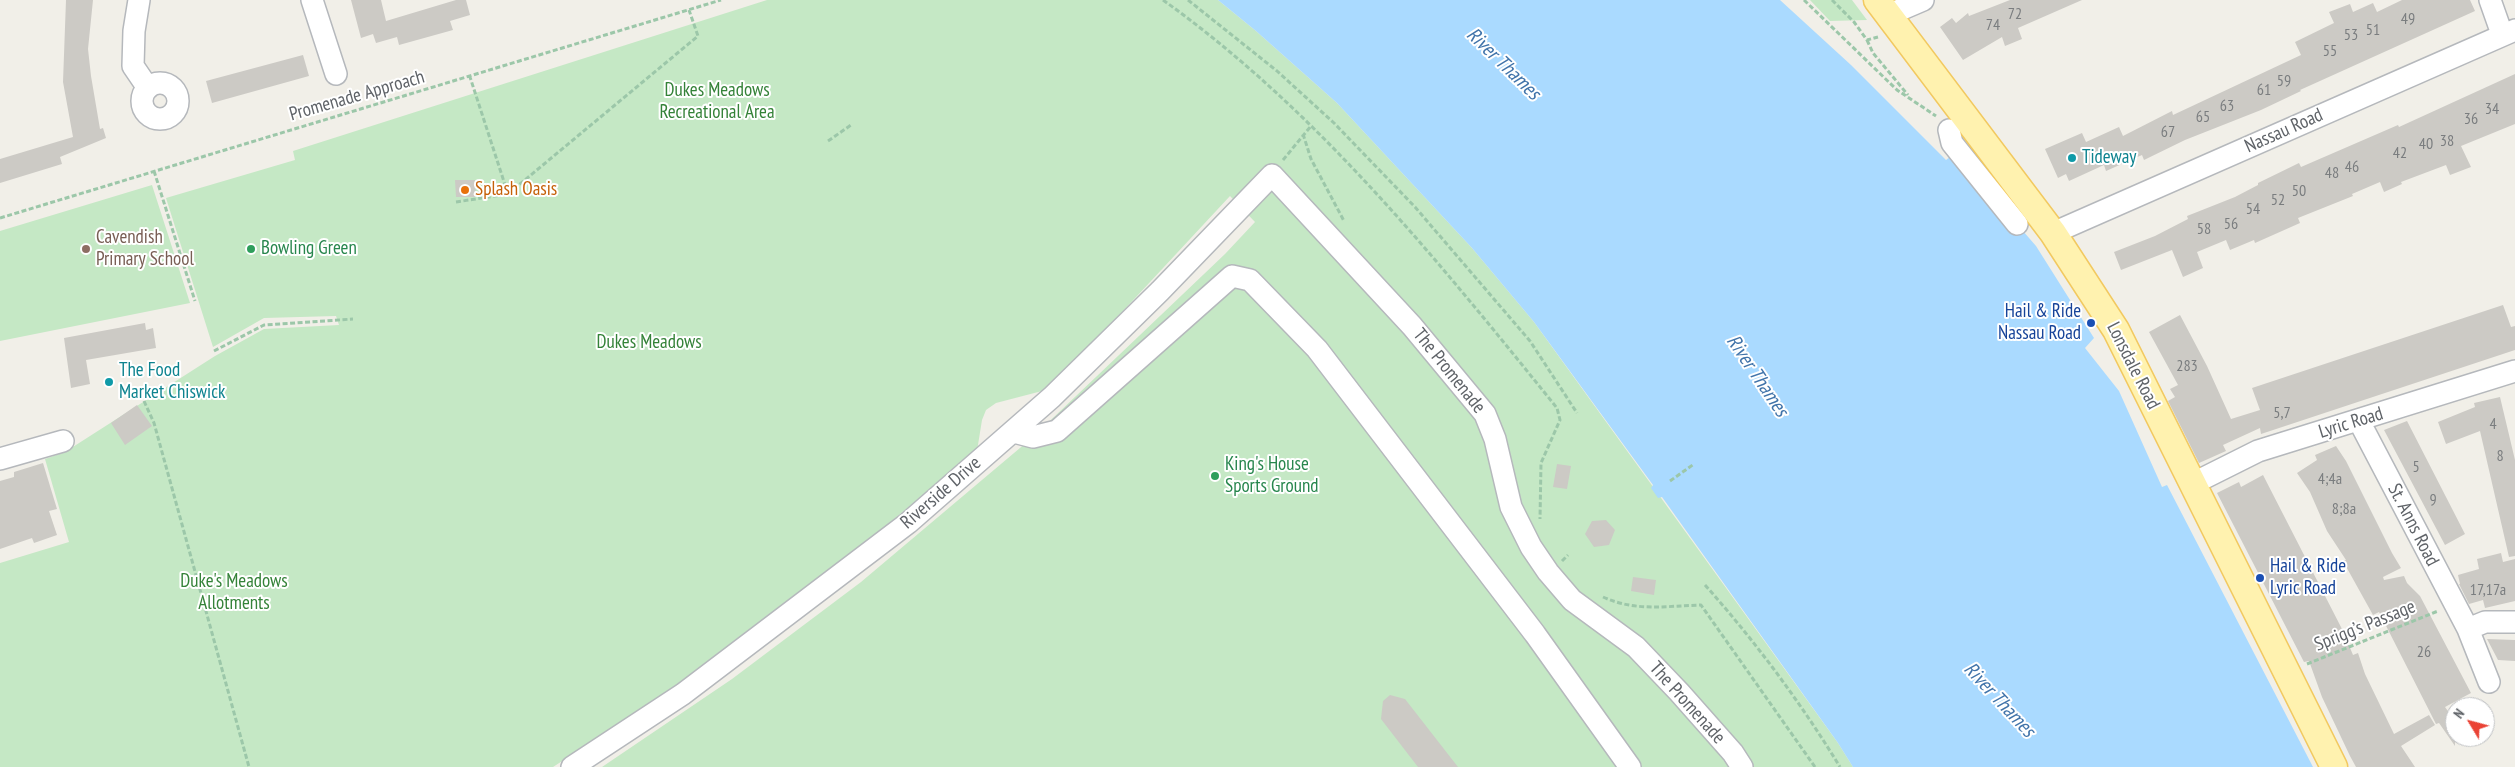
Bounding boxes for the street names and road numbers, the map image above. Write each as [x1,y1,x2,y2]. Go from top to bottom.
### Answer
street label: Promenade Approach [287,66,427,126]
street label: Nassau Road [2241,104,2327,158]
street label: Lonsdale Road [2101,319,2165,413]
street label: The Promenade [1408,324,1490,418]
street label: Lyric Road [2316,402,2386,444]
street label: Riverside Drive [896,452,986,534]
street label: St. Anns Road [2383,480,2443,570]
street label: Sprigg’s Passage [2311,595,2419,657]
street label: The Promenade [1644,657,1730,749]

